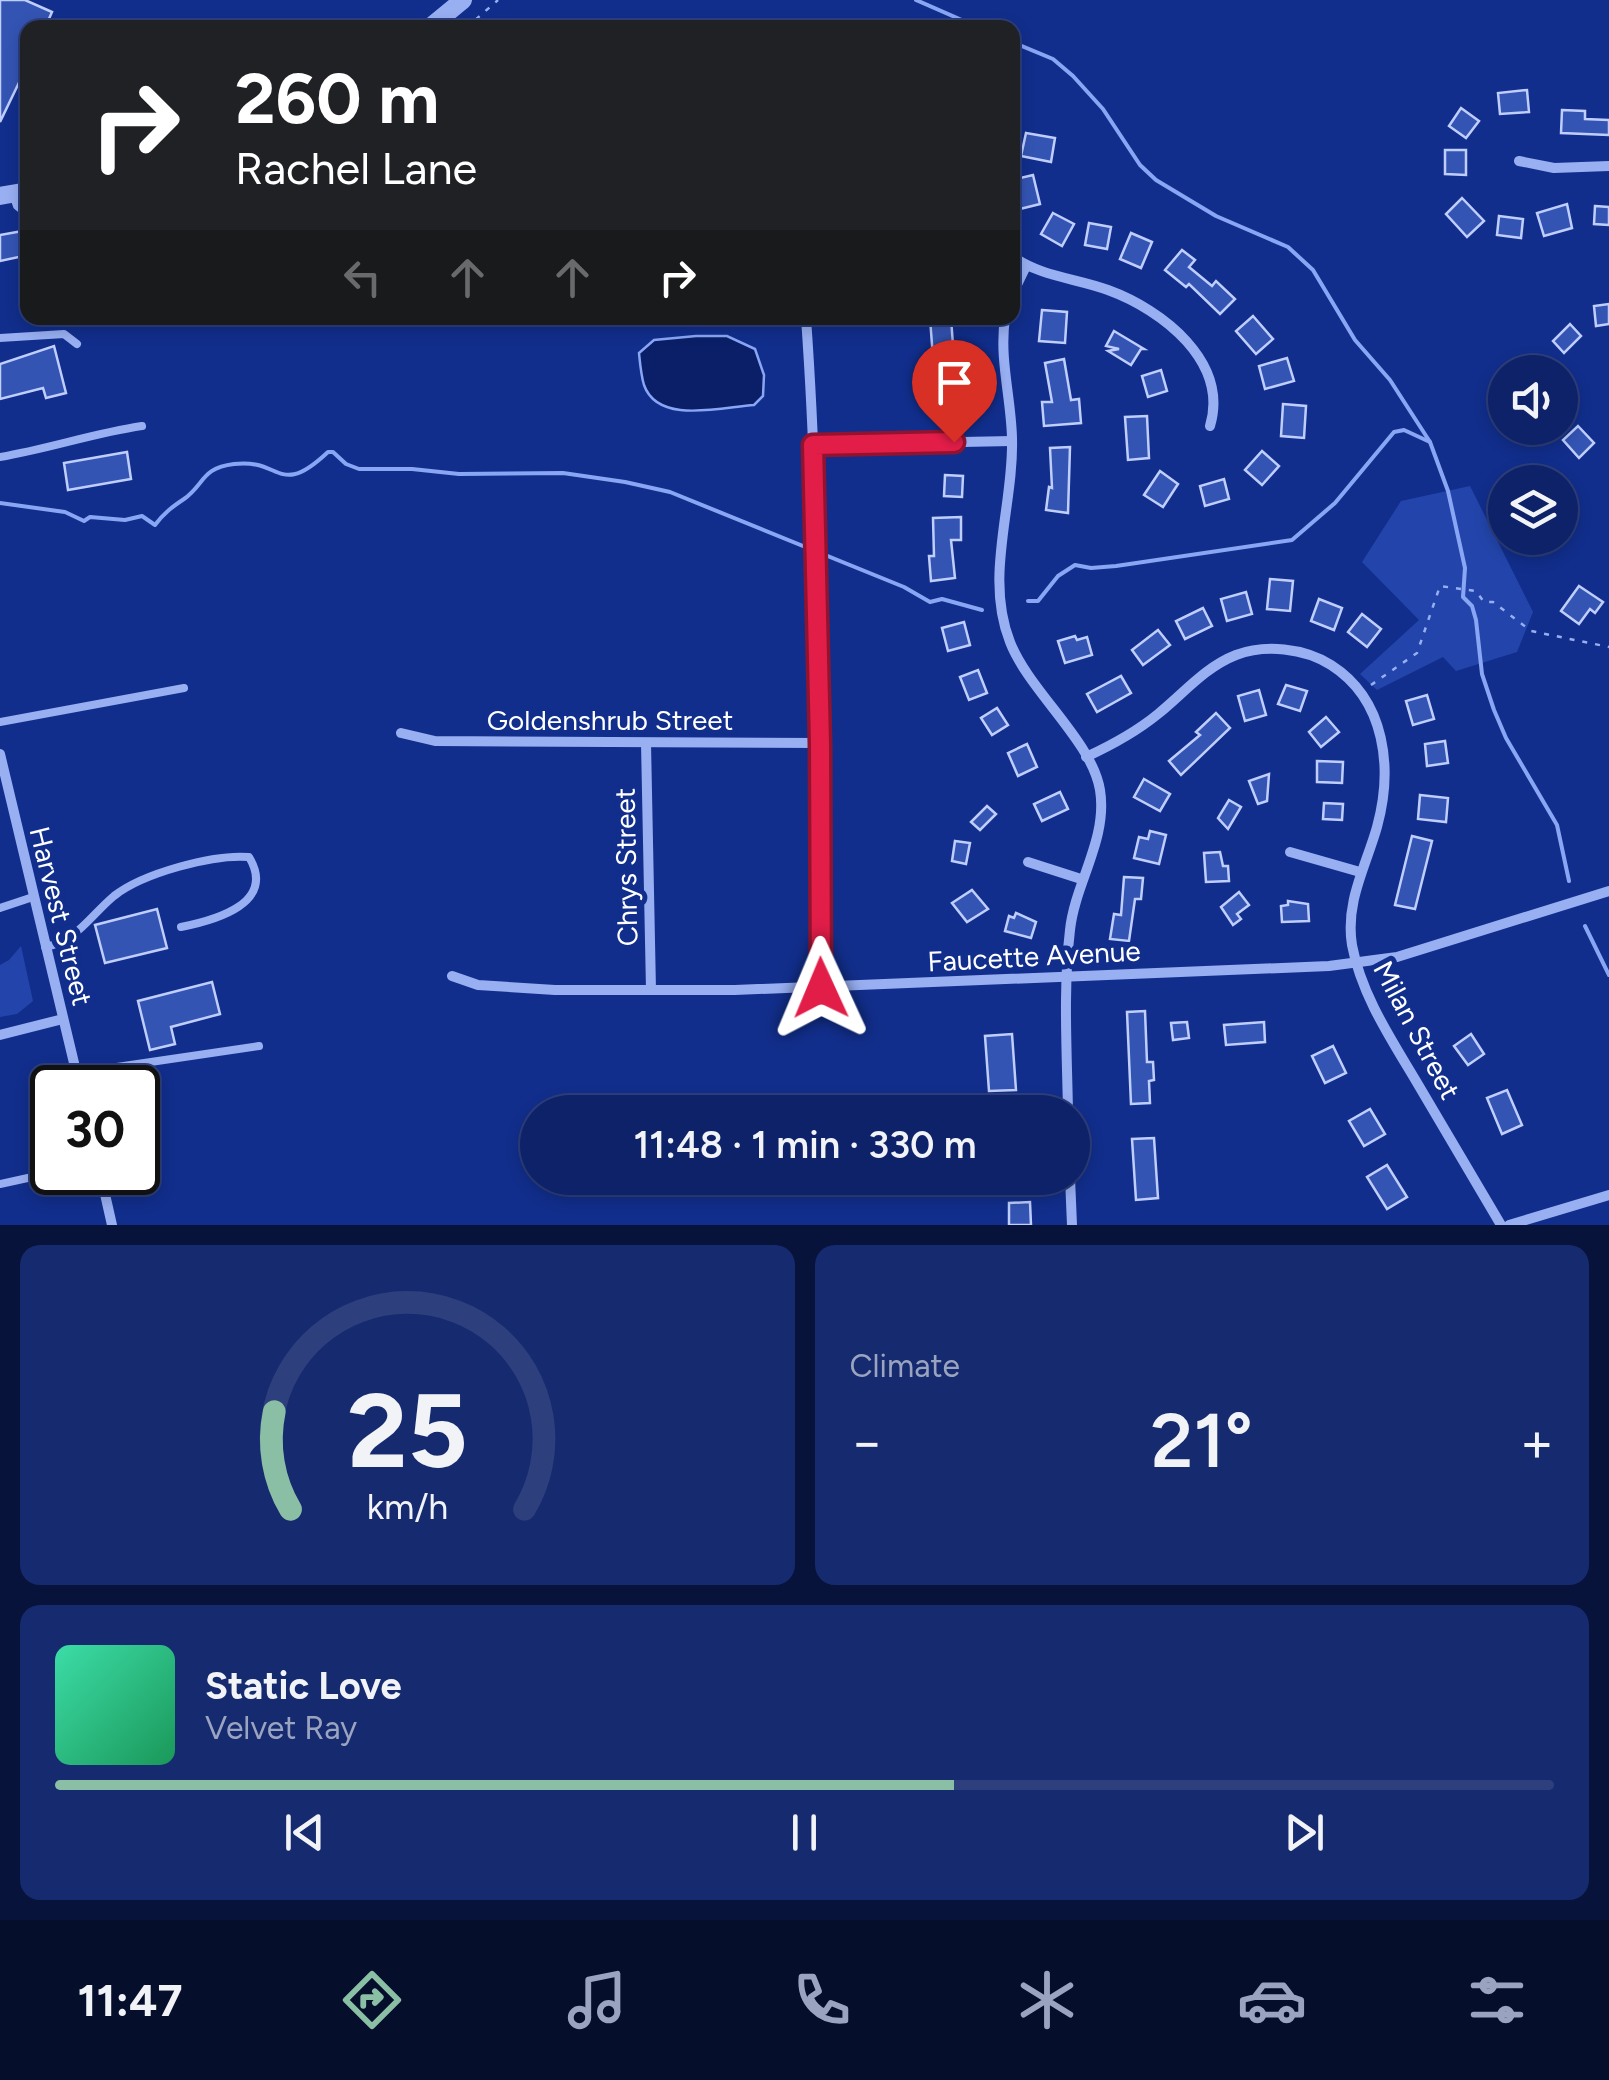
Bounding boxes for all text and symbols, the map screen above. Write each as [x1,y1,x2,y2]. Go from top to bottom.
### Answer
text: 260 m [235,56,439,141]
icon: right [70,60,200,190]
text: Rachel Lane [235,141,477,195]
icon: left [335,250,390,305]
icon: ahead [440,250,495,305]
icon: ahead [545,250,600,305]
icon: right [650,250,705,305]
pin [912,340,997,443]
icon: arrive [927,355,982,410]
map controls [1488,355,1578,555]
button: sound [1488,355,1578,445]
button: layers [1488,465,1578,555]
street label: Goldenshrub Street [487,703,733,737]
street label: Chrys Street [608,788,644,946]
street label: Harvest Street [22,823,100,1009]
street label: Faucette Avenue [927,933,1141,979]
position arrow [769,936,873,1040]
street label: Milan Street [1366,955,1468,1105]
speed limit sign: 30 [30,1065,160,1195]
text: 11:48 · 1 min · 330 m [633,1122,977,1168]
text: Climate [850,1347,960,1385]
text: 25 [347,1368,468,1493]
text: 21° [1151,1396,1253,1486]
text: − [850,1409,884,1475]
text: + [1520,1409,1554,1475]
text: km/h [366,1485,448,1528]
text: Static Love [205,1663,402,1709]
text: Velvet Ray [205,1709,357,1747]
icon: previous [277,1805,332,1860]
icon: pause [777,1805,832,1860]
icon: next [1277,1805,1332,1860]
icon: directions [337,1965,407,2035]
icon: music [562,1965,632,2035]
icon: phone [787,1965,857,2035]
icon: climate [1012,1965,1082,2035]
icon: car [1237,1965,1307,2035]
icon: filters [1462,1965,1532,2035]
text: 11:47 [77,1973,182,2027]

